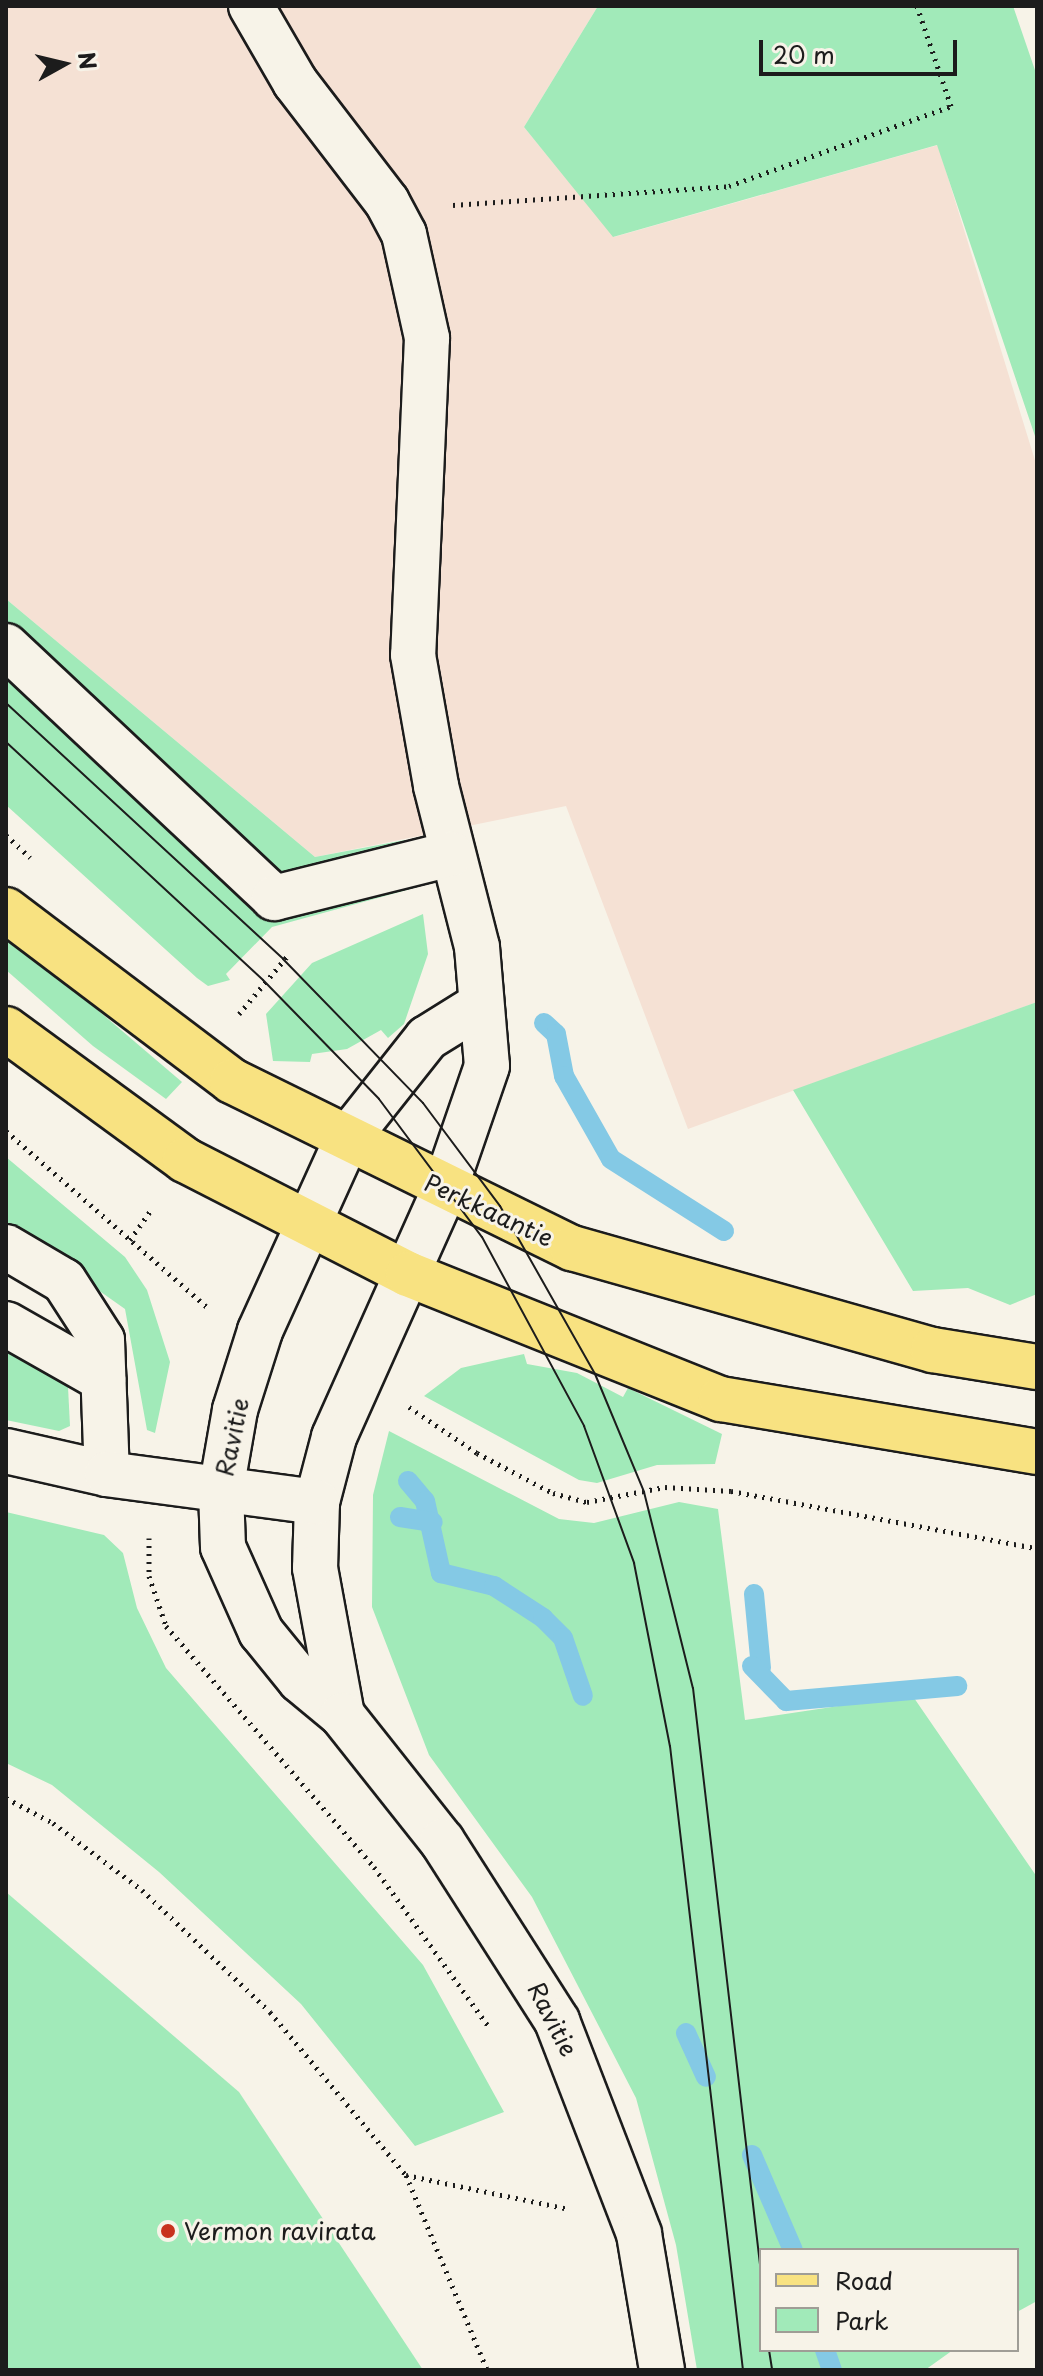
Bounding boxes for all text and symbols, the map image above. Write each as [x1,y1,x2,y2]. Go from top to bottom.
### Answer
north arrow [24,24,104,104]
scale bar [763,24,961,74]
text: 20 m [773,36,835,72]
text: N [71,50,106,72]
street label: Perkkaantie [420,1168,558,1252]
street label: Ravitie [210,1395,254,1479]
street label: Ravitie [522,1977,584,2061]
place label: Vermon ravirata [184,2217,375,2245]
marker: Vermon ravirata [159,2222,177,2240]
legend [759,2248,1019,2352]
text: Road [835,2262,893,2298]
text: Park [835,2302,889,2338]

